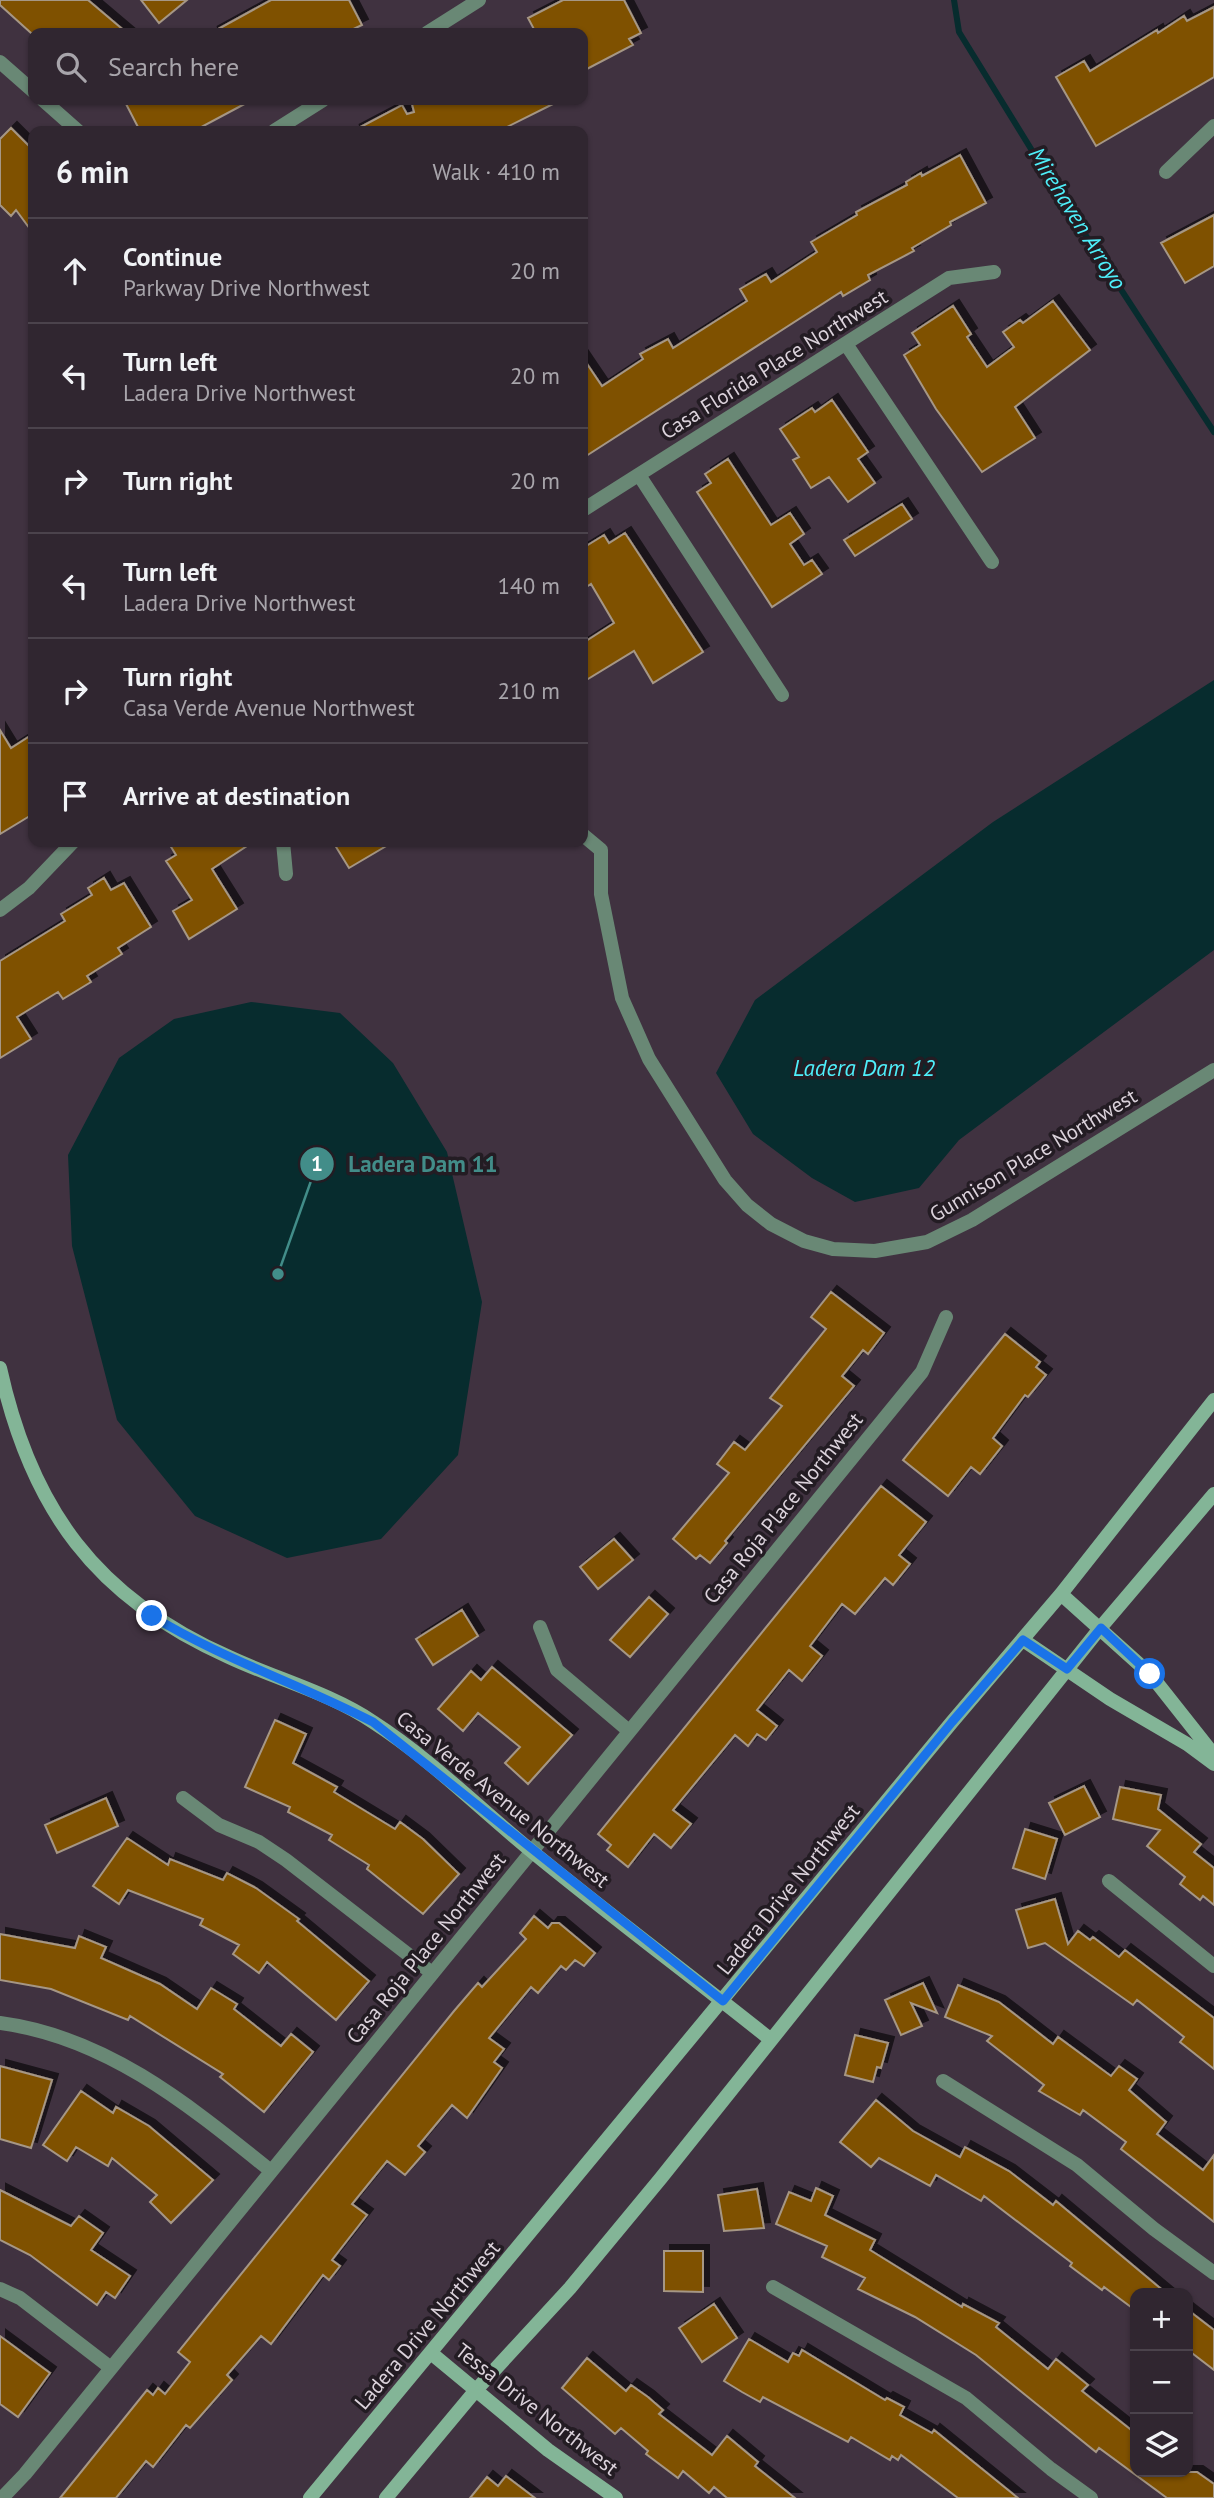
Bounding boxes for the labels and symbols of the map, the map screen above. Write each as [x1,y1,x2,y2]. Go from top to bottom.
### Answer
water label: Mirehaven Arroyo [1023,141,1133,295]
street label: Casa Florida Place Northwest [656,283,892,445]
water label: Ladera Dam 12 [793,1053,935,1082]
street label: Gunnison Place Northwest [924,1082,1142,1228]
callout: Ladera Dam 11 [300,1142,512,1186]
text: Ladera Dam 11 [348,1149,498,1178]
text: 1 [311,1150,323,1177]
street label: Casa Roja Place Northwest [697,1407,869,1609]
route end [136,1600,167,1631]
route start [1134,1658,1165,1689]
street label: Casa Verde Avenue Northwest [391,1705,615,1893]
street label: Ladera Drive Northwest [711,1798,865,1980]
street label: Casa Roja Place Northwest [340,1847,512,2049]
street label: Ladera Drive Northwest [348,2235,506,2415]
street label: Tessa Drive Northwest [450,2337,624,2481]

